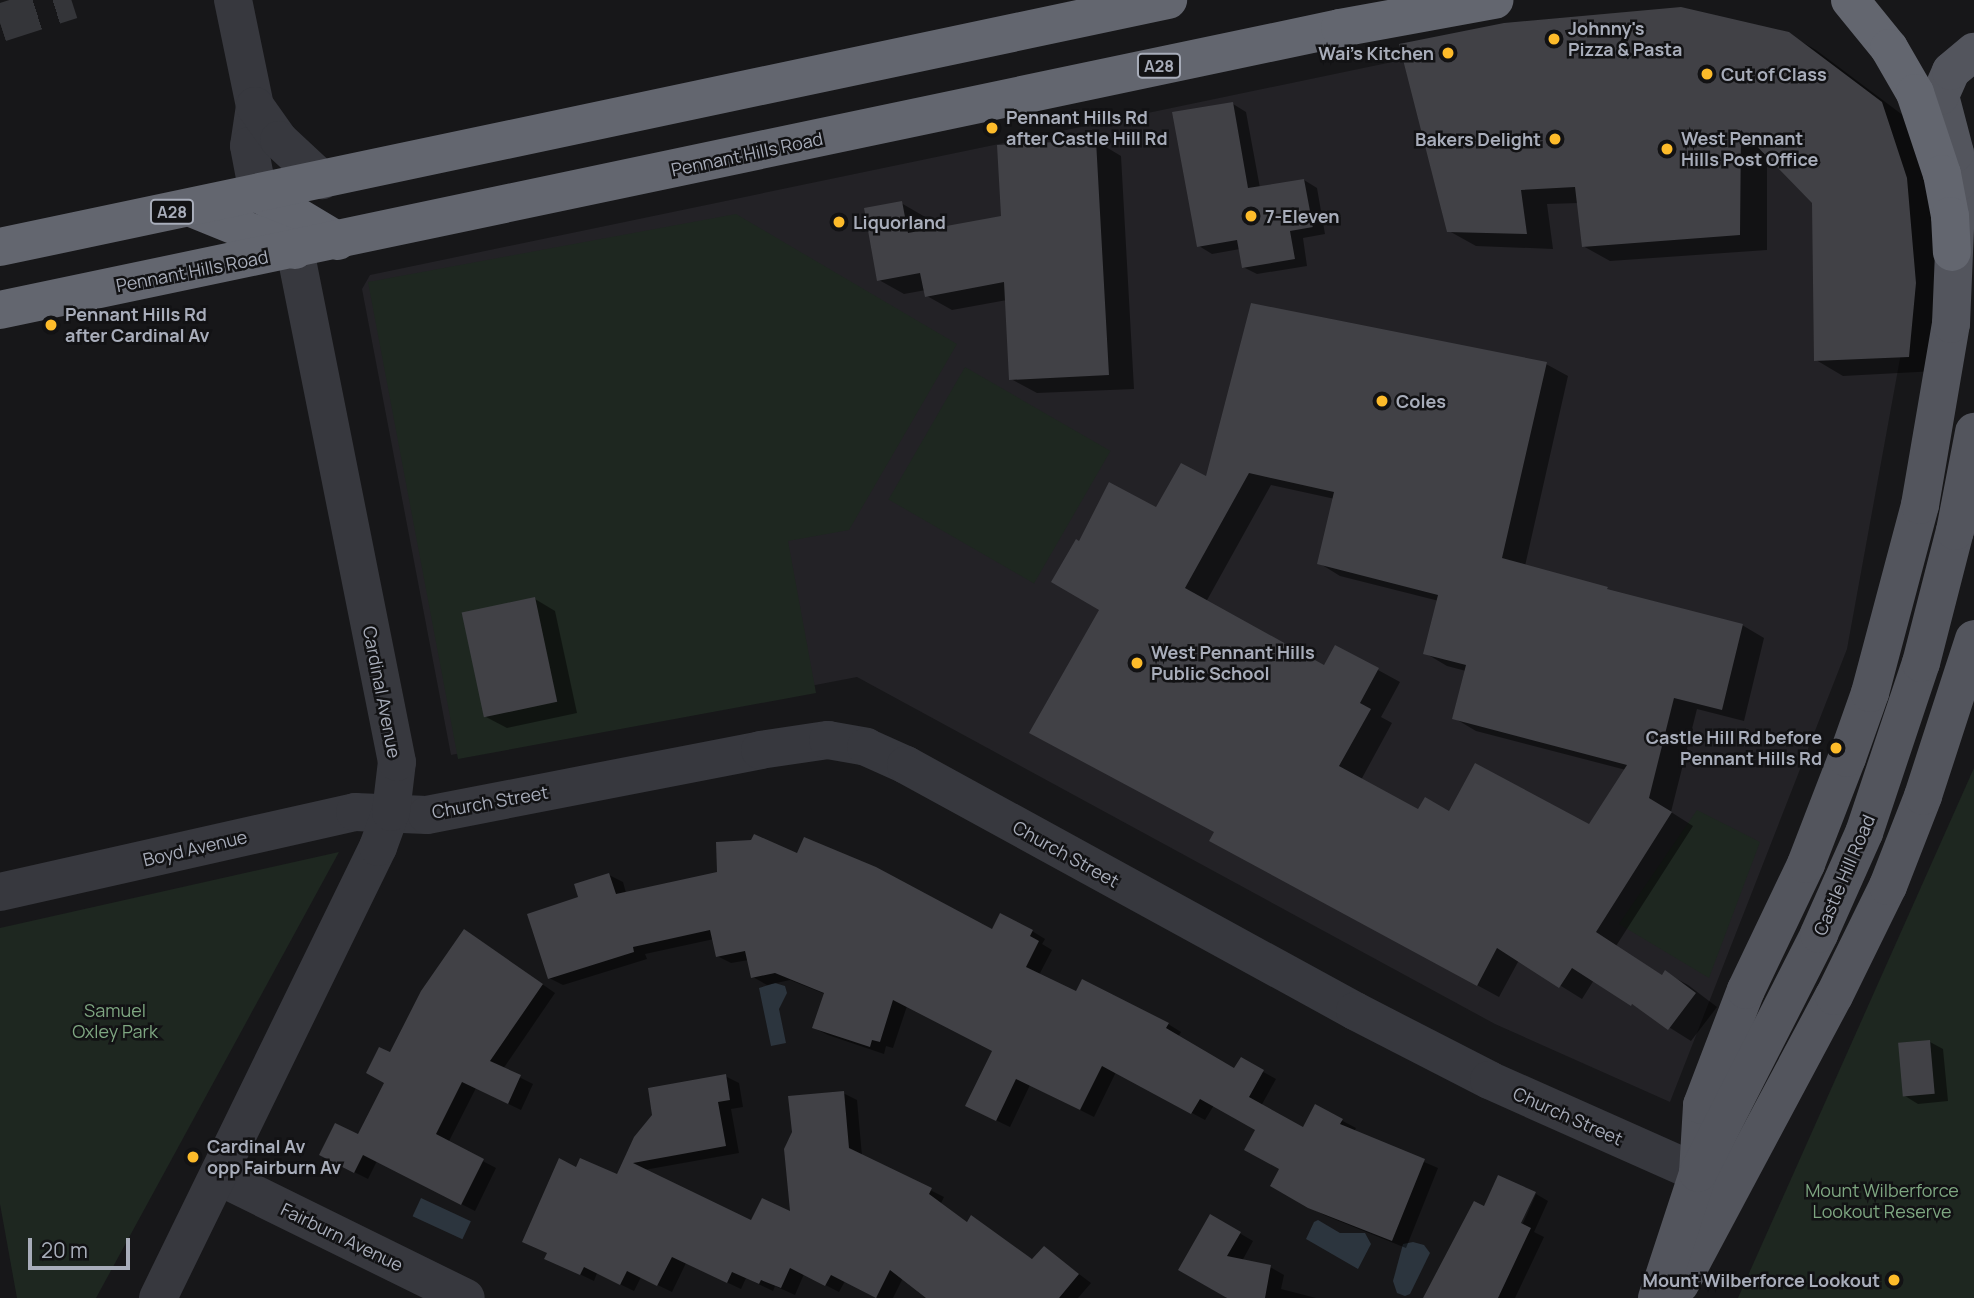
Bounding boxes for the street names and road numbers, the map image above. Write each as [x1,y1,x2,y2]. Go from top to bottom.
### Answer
road number: A28 [1136,54,1182,78]
street label: Pennant Hills Road [669,127,825,181]
road number: A28 [149,200,195,224]
street label: Pennant Hills Road [114,246,270,296]
street label: Cardinal Avenue [359,624,405,760]
street label: Church Street [430,781,550,823]
street label: Castle Hill Road [1809,811,1879,939]
street label: Church Street [1009,816,1123,892]
street label: Boyd Avenue [141,826,249,870]
street label: Church Street [1510,1082,1626,1150]
street label: Fairburn Avenue [277,1198,407,1276]

